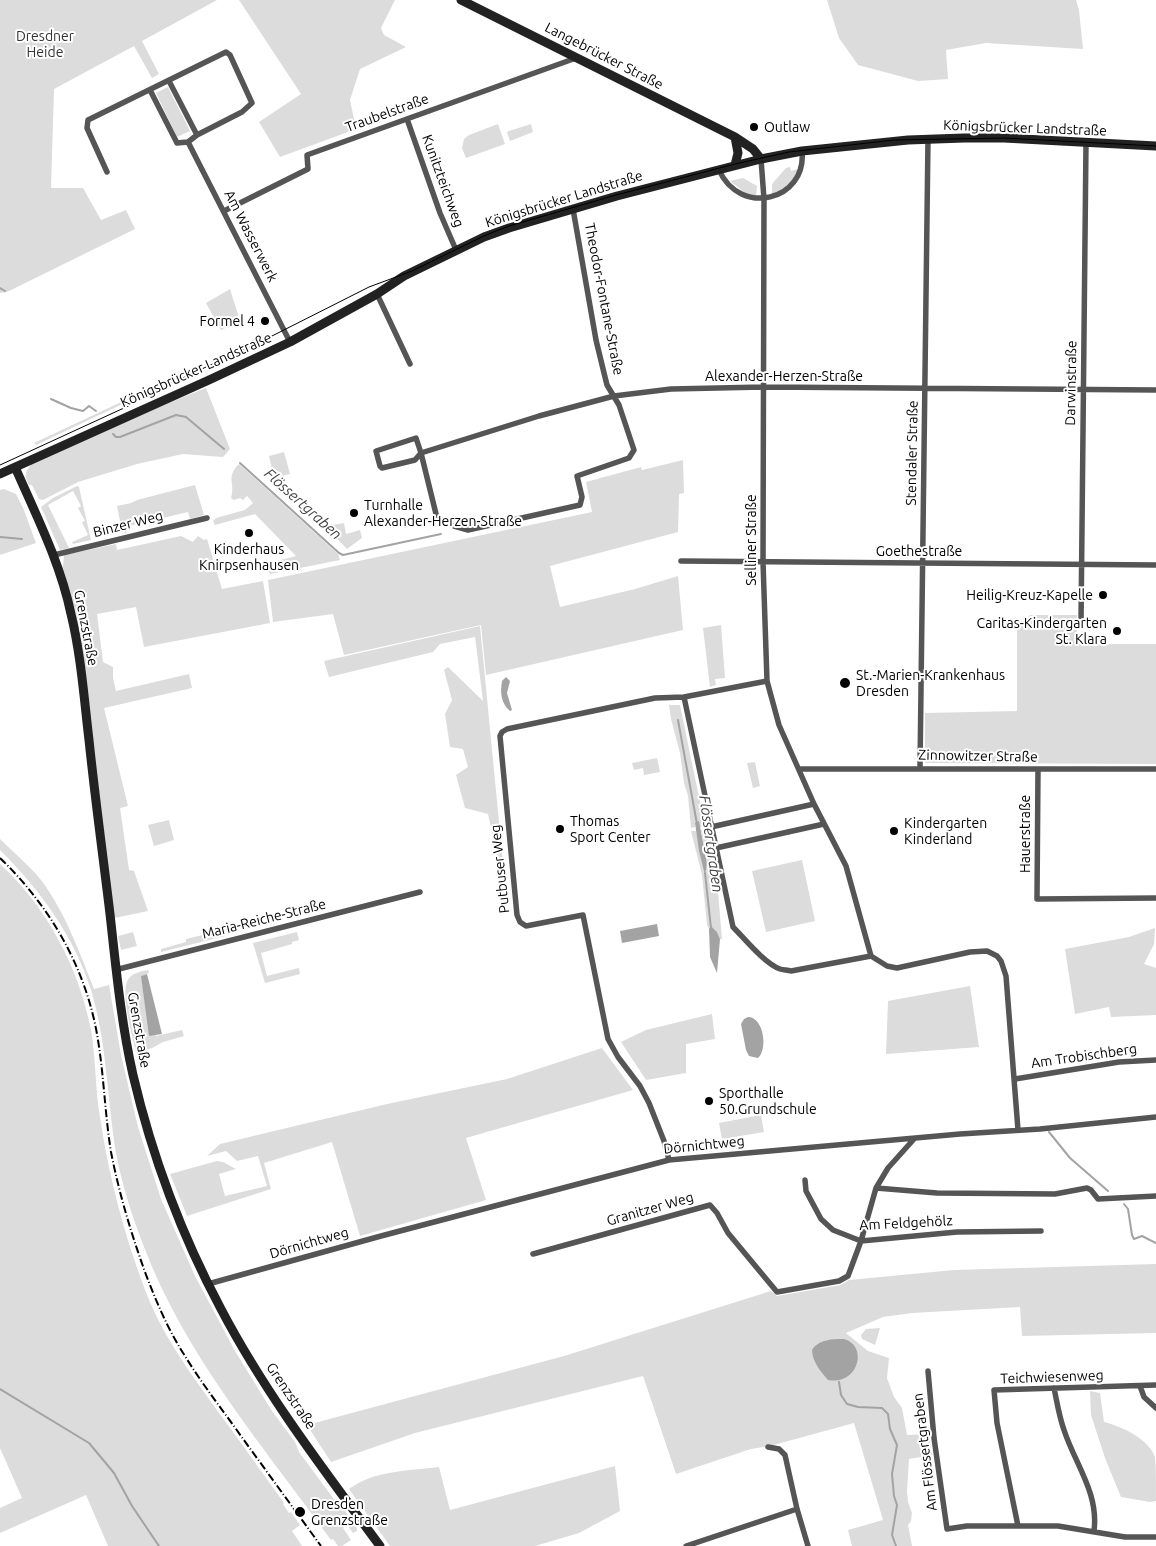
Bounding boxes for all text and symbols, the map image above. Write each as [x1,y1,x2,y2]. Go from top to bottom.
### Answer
street label: Langebrücker Straße [542,19,666,93]
park label: Dresdner Heide [16,28,74,60]
street label: Traubelstraße [343,90,431,136]
street label: Königsbrücker Landstraße [943,117,1107,139]
place label: Outlaw [764,119,810,135]
marker: Outlaw [748,121,760,133]
street label: Kunitzteichweg [418,132,468,230]
street label: Königsbrücker Landstraße [483,167,645,231]
street label: Am Wasserwerk [221,187,281,285]
street label: Theodor-Fontane-Straße [581,222,627,376]
place label: Formel 4 [200,313,255,329]
marker: Formel 4 [259,315,271,327]
street label: Königsbrücker Landstraße [118,329,274,411]
street label: Darwinstraße [1062,340,1080,426]
street label: Alexander-Herzen-Straße [705,368,863,384]
street label: Stendaler Straße [903,400,921,506]
water label: Flössertgraben [261,465,345,543]
street label: Selliner Straße [743,494,759,586]
place label: Turnhalle Alexander-Herzen-Straße [364,497,522,530]
street label: Binzer Weg [91,507,165,541]
marker: Turnhalle Alexander-Herzen-Straße [348,507,360,519]
marker: Kinderhaus Knirpsenhausen [243,527,255,539]
place label: Kinderhaus Knirpsenhausen [199,541,299,574]
street label: Goethestraße [876,543,962,559]
place label: Heilig-Kreuz-Kapelle [966,587,1093,603]
street label: Grenzstraße [70,589,102,667]
marker: Heilig-Kreuz-Kapelle [1097,589,1109,601]
place label: Caritas-Kindergarten St. Klara [977,615,1107,648]
marker: Caritas-Kindergarten St. Klara [1111,625,1123,637]
place label: St.-Marien-Krankenhaus Dresden [856,667,1005,700]
marker: St.-Marien-Krankenhaus Dresden [838,676,852,690]
street label: Zinnowitzer Straße [918,747,1038,765]
water label: Flössertgraben [695,794,727,894]
street label: Hauerstraße [1017,795,1033,873]
place label: Thomas Sport Center [570,813,651,846]
place label: Kindergarten Kinderland [904,815,987,848]
marker: Thomas Sport Center [554,823,566,835]
street label: Putbuser Weg [487,824,513,914]
marker: Kindergarten Kinderland [888,825,900,837]
street label: Maria-Reiche-Straße [200,895,328,943]
street label: Grenzstraße [124,991,154,1069]
street label: Am Trobischberg [1030,1040,1138,1072]
place label: Sporthalle 50.Grundschule [719,1085,817,1118]
marker: Sporthalle 50.Grundschule [703,1095,715,1107]
street label: Dörnichtweg [663,1132,745,1158]
street label: Granitzer Weg [605,1189,695,1229]
street label: Am Feldgehölz [859,1212,953,1234]
street label: Dörnichtweg [268,1224,350,1262]
street label: Grenzstraße [263,1359,319,1433]
street label: Teichwiesenweg [1000,1367,1104,1387]
street label: Am Flössertgraben [909,1392,941,1512]
place label: Dresden Grenzstraße [311,1496,388,1528]
marker: Dresden Grenzstraße [293,1505,307,1519]

